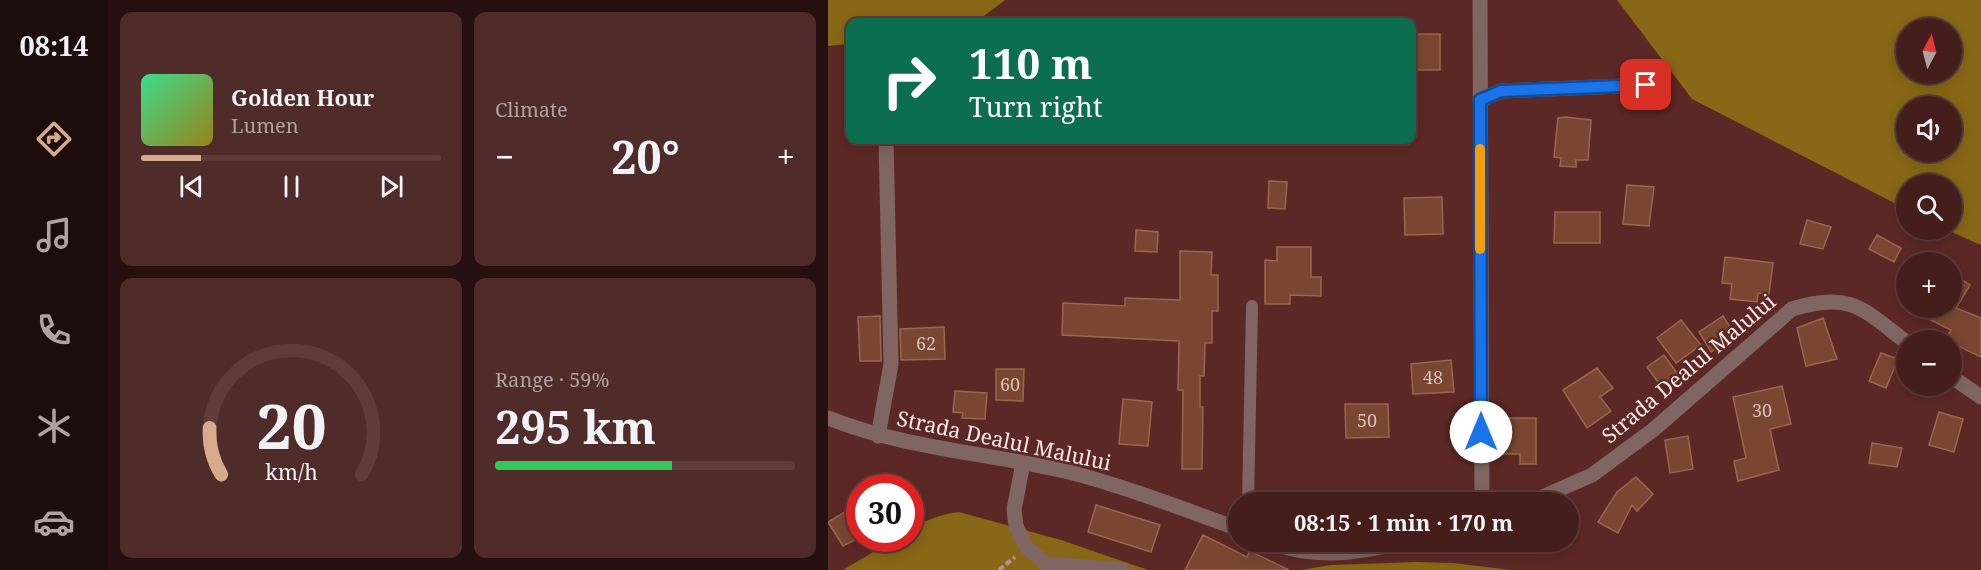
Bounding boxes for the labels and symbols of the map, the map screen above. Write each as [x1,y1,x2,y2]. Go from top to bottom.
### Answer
north arrow [1896,18,1962,84]
pin [1620,59,1671,110]
street label: Strada Dealul Malului [1596,287,1781,449]
house number: 62 [916,331,936,355]
house number: 48 [1423,365,1443,389]
house number: 60 [1000,372,1020,396]
house number: 30 [1752,398,1772,422]
position arrow [1449,400,1513,464]
street label: Strada Dealul Malului [895,404,1114,476]
house number: 50 [1357,408,1377,432]
speed limit sign: 30 [846,474,924,552]

